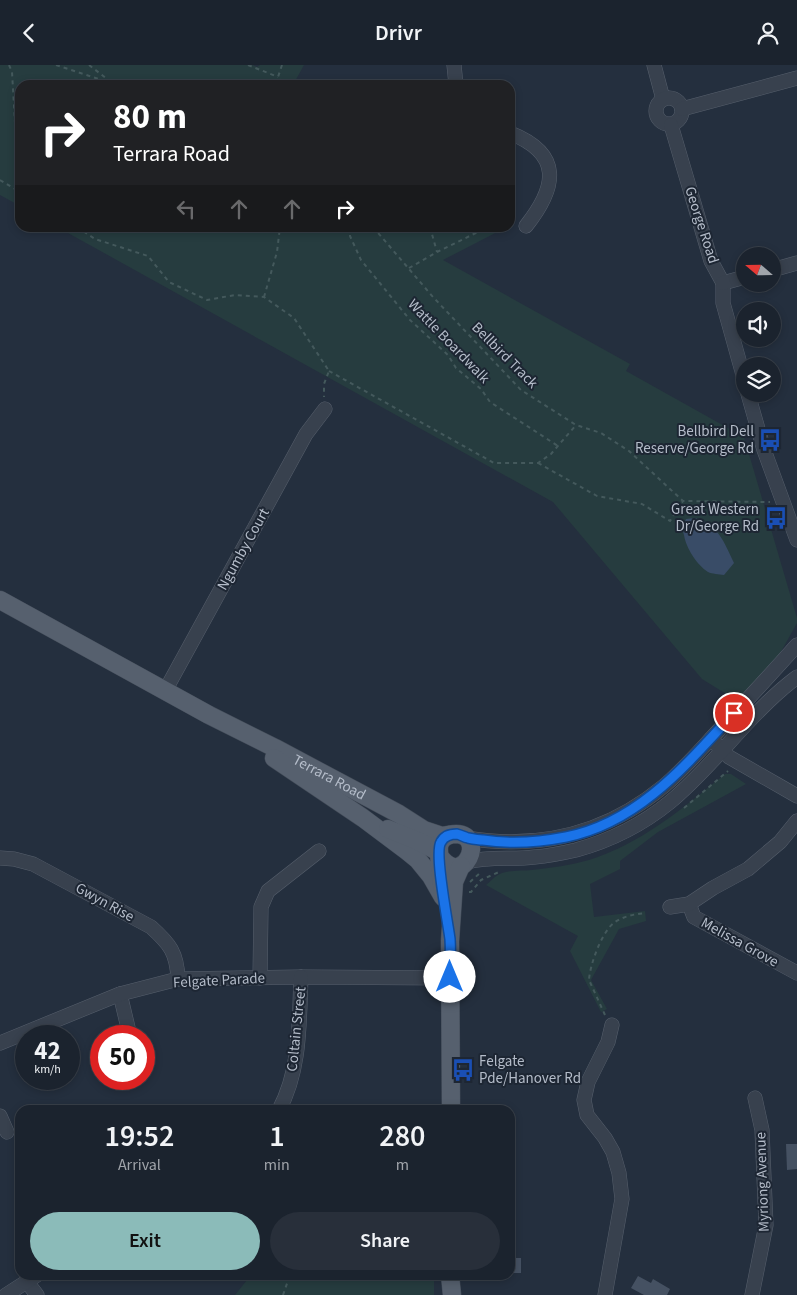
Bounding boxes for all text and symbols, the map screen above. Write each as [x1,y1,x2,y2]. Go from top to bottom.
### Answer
text: Drivr [375,17,422,49]
icon: back [15,19,43,47]
icon: person [754,19,782,47]
text: 80 m [113,92,187,142]
icon: right [30,100,95,165]
text: Terrara Road [113,138,230,170]
street label: George Road [679,184,724,266]
icon: left [172,195,200,223]
icon: ahead [225,195,253,223]
icon: ahead [278,195,306,223]
icon: right [331,195,359,223]
north arrow [736,247,781,293]
map controls [736,247,781,402]
street label: Wattle Boardwalk [403,294,495,389]
button: sound [736,302,781,347]
street label: Bellbird Track [467,317,543,394]
button: layers [736,357,781,402]
place label: Bellbird Dell Reserve/George Rd [635,421,754,459]
bus stop icon: Bellbird Dell Reserve/George Rd [757,427,783,453]
place label: Great Western Dr/George Rd [671,499,759,537]
street label: Ngumby Court [212,504,275,594]
bus stop icon: Great Western Dr/George Rd [763,505,789,531]
pin [713,692,755,734]
icon: arrive [720,699,748,727]
street label: Terrara Road [289,749,369,805]
street label: Gwyn Rise [72,878,138,927]
street label: Melissa Grove [697,912,782,972]
position arrow [423,950,475,1002]
street label: Felgate Parade [173,968,266,993]
street label: Coltain Street [282,986,311,1073]
speed limit sign: 50 [90,1025,155,1090]
text: 42 [34,1033,61,1069]
place label: Felgate Pde/Hanover Rd [479,1051,581,1089]
bus stop icon: Felgate Pde/Hanover Rd [450,1057,476,1083]
text: km/h [34,1061,61,1078]
text: 19:52 [105,1115,174,1158]
text: 1 [269,1115,285,1158]
text: 280 [379,1115,425,1158]
street label: Myriong Avenue [750,1132,775,1232]
text: Arrival [118,1154,161,1176]
text: min [264,1154,290,1176]
text: m [396,1154,409,1176]
button: Exit [30,1212,260,1270]
button: Share [270,1212,500,1270]

